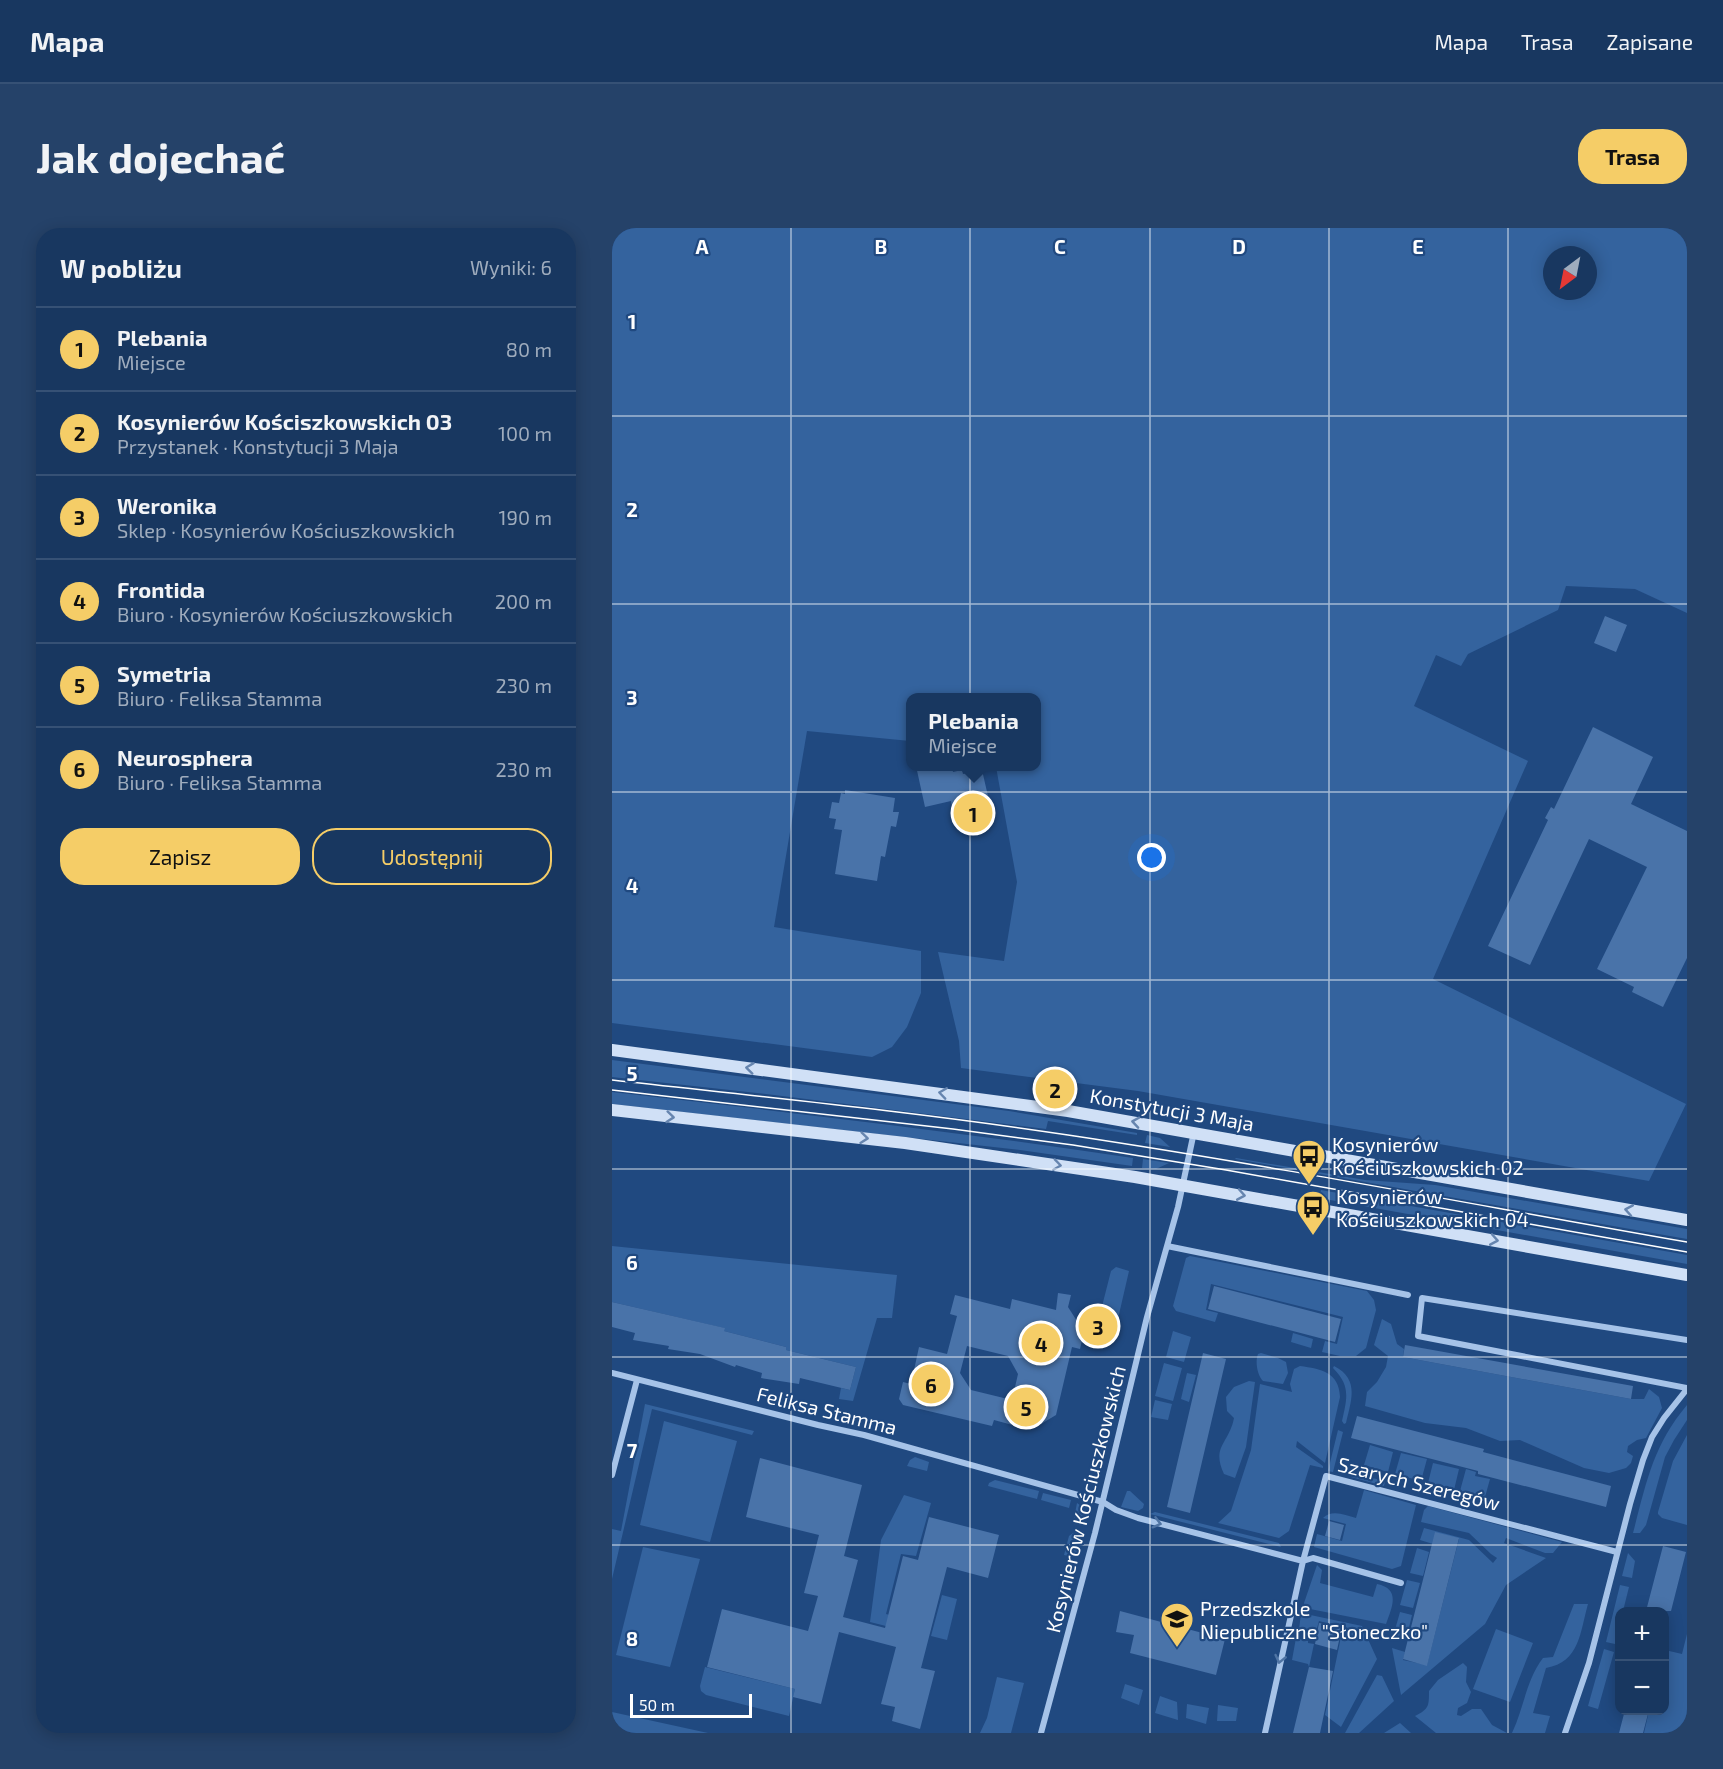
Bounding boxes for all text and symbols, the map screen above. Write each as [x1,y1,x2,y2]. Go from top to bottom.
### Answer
text: Mapa [30,24,104,58]
text: Mapa [1434,29,1488,54]
text: Trasa [1521,29,1574,54]
text: Zapisane [1607,29,1693,54]
button: Trasa [1578,129,1687,184]
text: Jak dojechać [36,131,285,181]
text: A [695,234,709,258]
text: B [875,234,887,258]
text: C [1054,234,1066,258]
text: D [1232,234,1246,258]
text: E [1412,234,1424,258]
north arrow [1543,246,1597,300]
text: W pobliżu [60,252,182,283]
text: Wyniki: 6 [470,255,552,279]
text: 1 [628,309,636,333]
text: Plebania [117,324,208,350]
text: 1 [75,337,84,361]
text: 80 m [506,337,552,361]
text: Miejsce [117,350,186,374]
text: Kosynierów Kościszkowskich 03 [117,408,452,434]
text: 2 [74,421,85,445]
text: 100 m [498,421,552,445]
text: Przystanek · Konstytucji 3 Maja [117,434,399,458]
text: Weronika [117,492,217,518]
text: 2 [626,497,638,521]
text: 3 [74,505,85,529]
text: 190 m [499,505,552,529]
text: Sklep · Kosynierów Kościuszkowskich [117,518,455,542]
text: Frontida [117,576,205,602]
text: 4 [73,589,86,613]
text: 200 m [495,589,552,613]
text: Biuro · Kosynierów Kościuszkowskich [117,602,453,626]
text: Symetria [117,660,211,686]
text: 5 [74,673,85,697]
text: 230 m [496,673,552,697]
text: 3 [626,685,638,709]
text: Biuro · Feliksa Stamma [117,686,322,710]
popup [906,693,1041,771]
text: Plebania [928,707,1019,733]
text: Miejsce [928,733,997,757]
text: Neurosphera [117,744,253,770]
text: 6 [74,757,85,781]
text: 230 m [496,757,552,781]
text: Biuro · Feliksa Stamma [117,770,322,794]
pin: 1 [954,790,992,836]
button: Zapisz [60,828,300,885]
button: Udostępnij [312,828,552,885]
your location [1137,843,1166,872]
text: 4 [626,873,639,897]
text: 5 [626,1061,638,1085]
one-way arrow [745,1062,755,1074]
pin: 2 [1036,1066,1074,1112]
street label: Konstytucji 3 Maja [1088,1083,1256,1135]
one-way arrow [939,1087,948,1099]
one-way arrow [666,1110,675,1122]
one-way arrow [1131,1116,1141,1129]
one-way arrow [859,1132,868,1144]
place label: Kosynierów Kościuszkowskich 02 [1332,1132,1524,1179]
bus stop icon: Kosynierów Kościuszkowskich 02 [1291,1138,1327,1185]
one-way arrow [1052,1159,1062,1171]
place label: Kosynierów Kościuszkowskich 04 [1336,1184,1529,1231]
one-way arrow [1236,1188,1245,1200]
bus stop icon: Kosynierów Kościuszkowskich 04 [1295,1189,1331,1236]
one-way arrow [1625,1204,1635,1217]
one-way arrow [1489,1233,1499,1246]
text: 6 [626,1250,638,1274]
pin: 3 [1078,1304,1118,1348]
pin: 4 [1022,1320,1060,1366]
pin: 6 [912,1362,950,1406]
street label: Kosynierów Kościuszkowskich [1040,1363,1130,1635]
street label: Feliksa Stamma [754,1381,900,1439]
pin: 5 [1006,1384,1046,1430]
text: 7 [627,1438,638,1462]
street label: Szarych Szeregów [1335,1451,1503,1515]
one-way arrow [1151,1516,1162,1528]
place label: Przedszkole Niepubliczne "Słoneczko" [1200,1596,1428,1643]
school or university icon: Przedszkole Niepubliczne "Słoneczko" [1159,1601,1195,1648]
map controls [1615,1607,1669,1715]
button: + [1615,1607,1669,1661]
text: 8 [626,1626,638,1650]
one-way arrow [1275,1654,1288,1664]
button: − [1615,1661,1669,1715]
scale bar [630,1691,752,1718]
text: 50 m [639,1695,675,1714]

